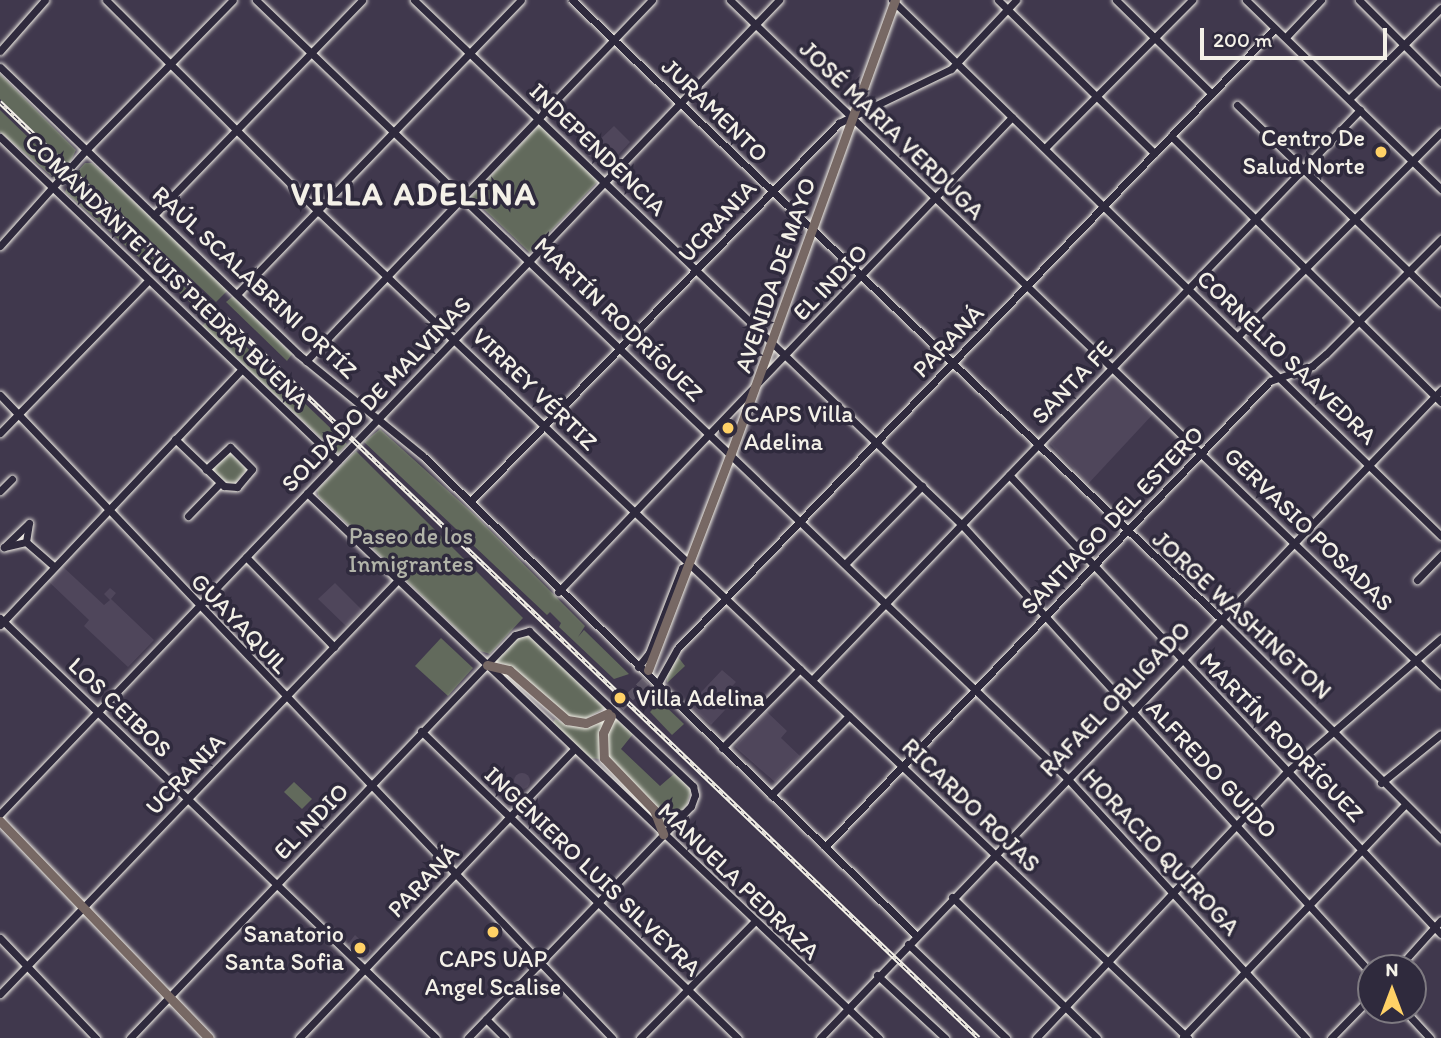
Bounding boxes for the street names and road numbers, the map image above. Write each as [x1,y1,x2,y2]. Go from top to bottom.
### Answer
street label: JOSÉ MARIA VERDUGA [794,35,990,225]
street label: JURAMENTO [656,52,774,168]
street label: INDEPENDENCIA [524,76,672,222]
street label: COMANDANTE LUIS PIEDRA BUENA [21,129,313,413]
street label: UCRANIA [672,174,762,268]
street label: AVENIDA DE MAYO [728,174,822,376]
street label: RAÚL SCALABRINI ORTÍZ [146,179,364,385]
street label: MARTÍN RODRÍGUEZ [529,231,709,407]
street label: EL INDIO [787,238,873,326]
street label: CORNELIO SAAVEDRA [1191,264,1383,450]
street label: SOLDADO DE MALVINAS [276,291,476,497]
street label: PARANÁ [906,299,990,383]
street label: VIRREY VÉRTIZ [466,322,604,456]
street label: SANTA FE [1025,334,1119,430]
street label: SANTIAGO DEL ESTERO [1014,419,1210,621]
street label: GERVASIO POSADAS [1218,441,1400,617]
street label: JORGE WASHINGTON [1148,526,1336,704]
street label: GUAYAQUIL [185,567,295,679]
street label: RAFAEL OBLIGADO [1033,615,1197,783]
street label: MARTÍN RODRÍGUEZ [1194,647,1370,827]
street label: LOS CEIBOS [64,652,176,762]
street label: ALFREDO GUIDO [1141,694,1283,844]
street label: UCRANIA [139,727,231,821]
street label: RICARDO ROJAS [896,732,1046,878]
street label: INGENIERO LUIS SILVEYRA [479,760,707,982]
street label: HORACIO QUIROGA [1077,764,1245,940]
street label: EL INDIO [268,777,354,865]
street label: MANUELA PEDRAZA [652,796,826,966]
street label: PARANÁ [381,839,465,923]

